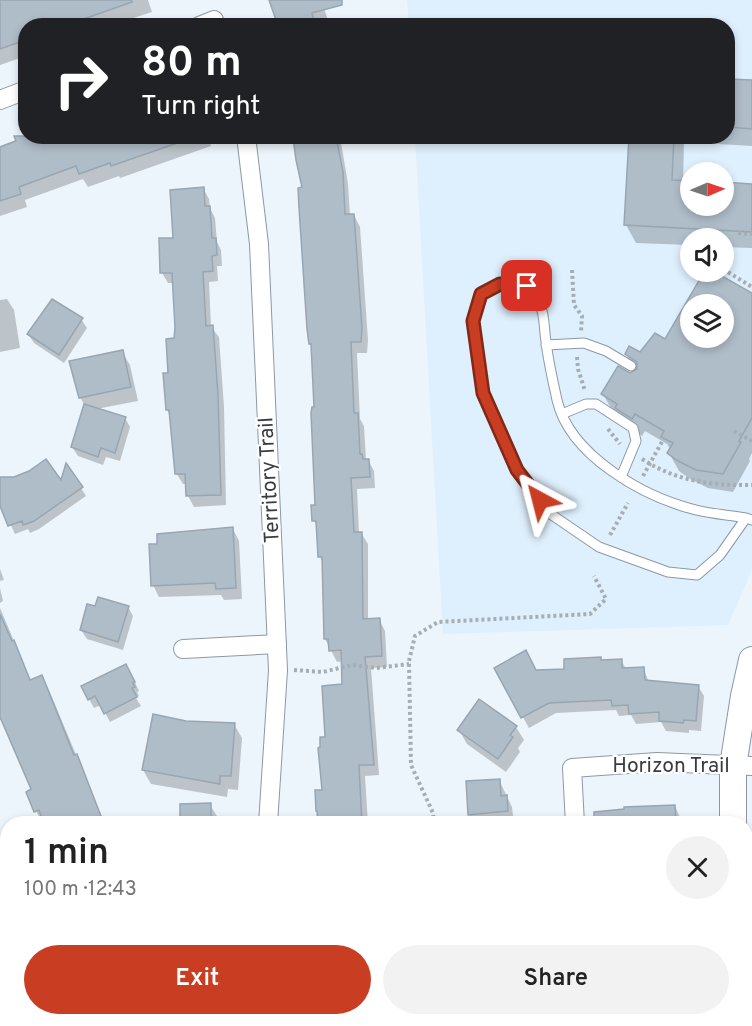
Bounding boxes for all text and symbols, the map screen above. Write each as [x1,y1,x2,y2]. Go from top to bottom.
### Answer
text: 80 m [141,38,242,91]
icon: right [42,42,120,120]
text: Turn right [141,90,260,124]
north arrow [680,162,734,216]
map controls [680,162,734,348]
button: sound [680,228,734,282]
pin [501,260,552,311]
icon: arrive [510,269,543,302]
button: layers [680,294,734,348]
street label: Territory Trail [253,416,287,544]
position arrow [508,468,572,532]
street label: Horizon Trail [612,753,730,780]
text: 1 min [24,831,109,877]
button: close [666,836,729,899]
text: 100 m · 12:43 [24,877,137,903]
button: Exit [24,945,371,1014]
button: Share [383,945,729,1014]

